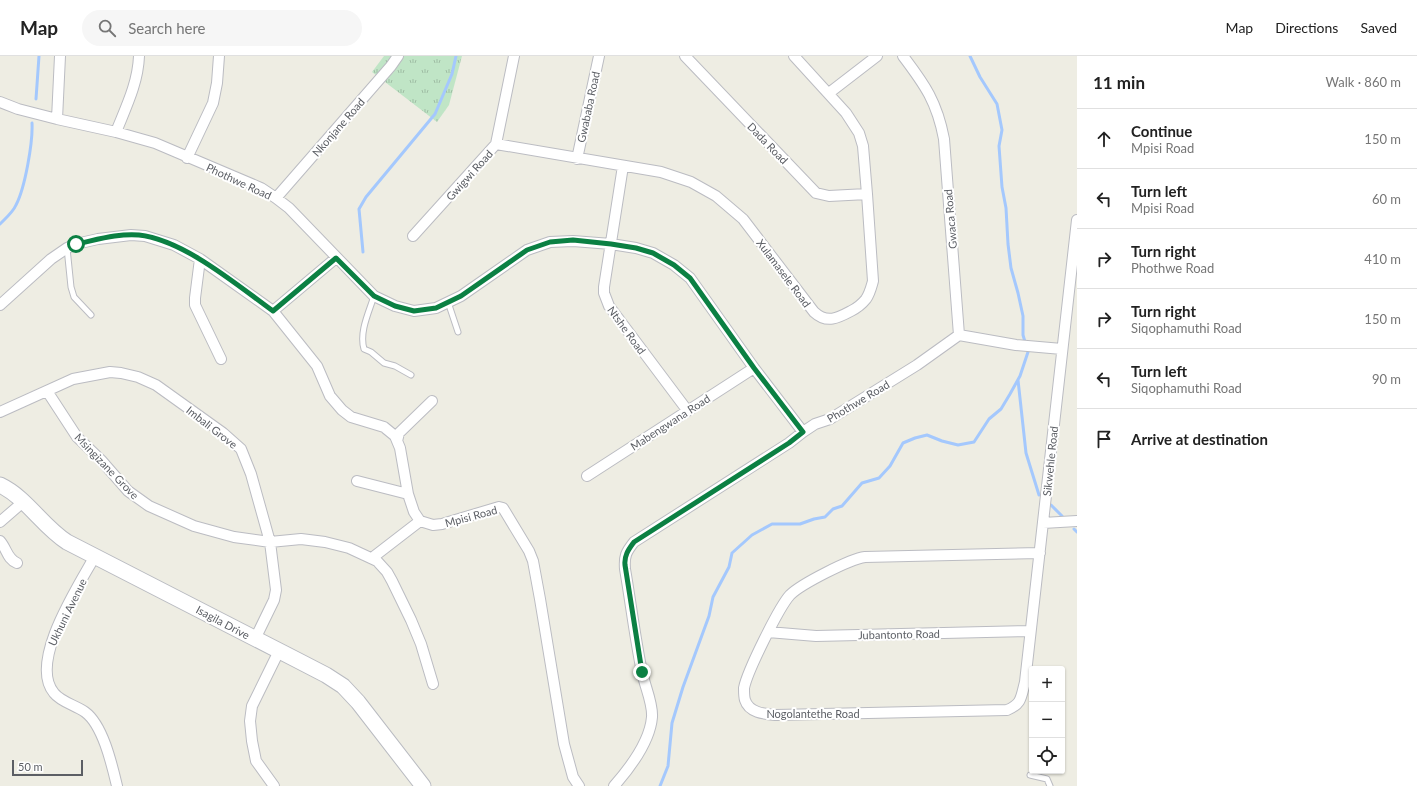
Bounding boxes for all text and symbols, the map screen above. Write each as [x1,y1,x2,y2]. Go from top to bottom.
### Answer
search box [82,10,362,46]
text: Map [20,16,58,39]
icon: search [96,17,118,39]
text: Search here [128,19,206,37]
text: Map [1226,19,1253,36]
text: Directions [1275,19,1338,36]
text: Saved [1360,19,1397,36]
street label: Gwababa Road [574,70,602,144]
text: 11 min [1093,72,1145,93]
text: Walk · 860 m [1325,74,1401,90]
street label: Nkonjane Road [309,95,367,159]
street label: Dada Road [745,120,791,166]
text: Continue [1131,122,1192,140]
icon: ahead [1093,128,1115,150]
text: 150 m [1364,131,1401,147]
text: Mpisi Road [1131,140,1194,156]
street label: Gwigwi Road [443,147,495,203]
street label: Phothwe Road [204,160,274,202]
text: Turn left [1131,182,1187,200]
icon: left [1093,188,1115,210]
street label: Gwaca Road [941,189,959,249]
text: 60 m [1372,191,1401,207]
text: Mpisi Road [1131,200,1194,216]
route start [67,235,85,253]
street label: Xulamasele Road [754,236,814,310]
text: Turn right [1131,242,1196,260]
icon: right [1093,248,1115,270]
text: 410 m [1364,251,1401,267]
text: Phothwe Road [1131,260,1214,276]
text: Turn right [1131,302,1196,320]
street label: Ntshe Road [605,303,649,357]
icon: right [1093,308,1115,330]
text: 150 m [1364,311,1401,327]
text: Siqophamuthi Road [1131,320,1242,336]
text: Turn left [1131,362,1187,380]
icon: left [1093,368,1115,390]
text: 90 m [1372,371,1401,387]
street label: Phothwe Road [824,377,892,425]
text: Siqophamuthi Road [1131,380,1242,396]
street label: Mabengwana Road [628,391,712,453]
street label: Imbali Grove [184,403,240,451]
street label: Sikwehle Road [1040,425,1060,497]
icon: arrive [1093,428,1115,450]
street label: Msingizane Grove [72,430,142,502]
text: Arrive at destination [1131,430,1268,448]
street label: Mpisi Road [443,503,499,529]
street label: Ukhuni Avenue [45,576,89,648]
street label: Isagila Drive [194,603,252,642]
street label: Jubantonto Road [858,627,940,641]
route end [633,663,651,681]
map controls [1029,666,1065,774]
button: + [1029,666,1065,702]
button: − [1029,702,1065,738]
street label: Nogolantethe Road [766,707,860,720]
button: locate [1029,738,1065,774]
scale bar [12,758,83,777]
text: 50 m [18,760,43,773]

